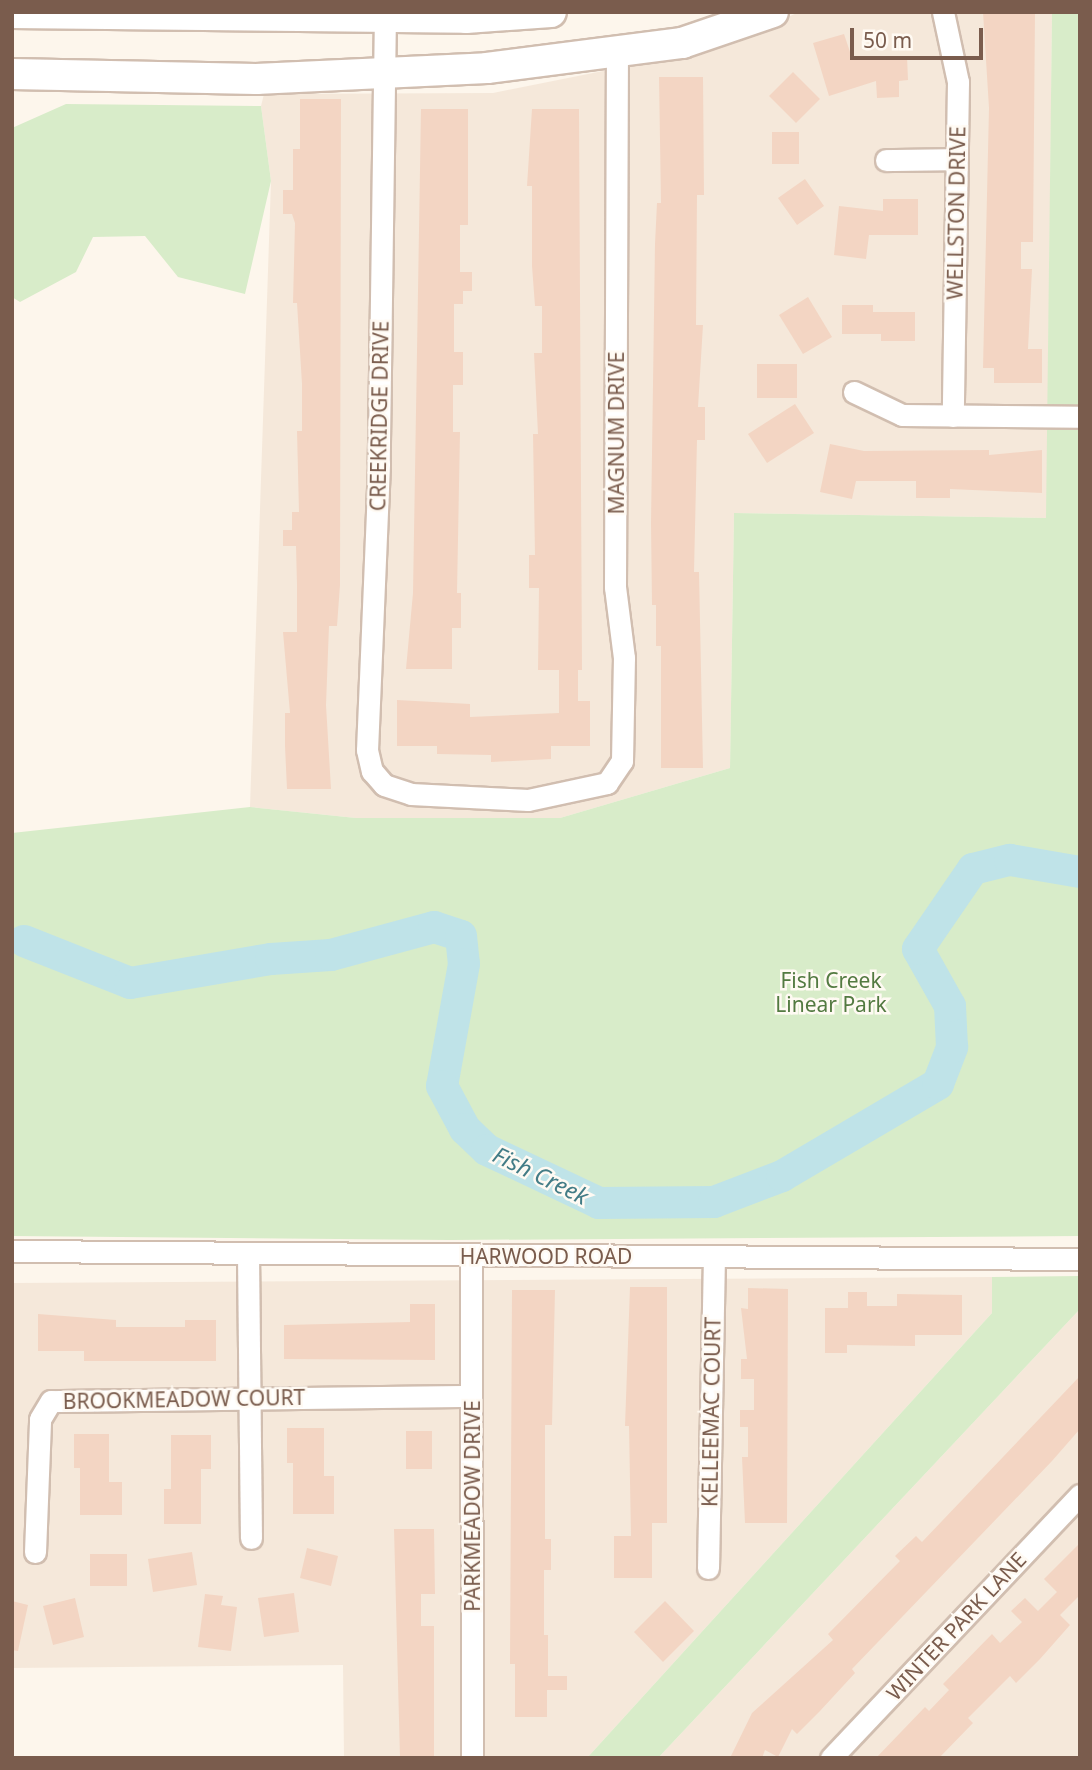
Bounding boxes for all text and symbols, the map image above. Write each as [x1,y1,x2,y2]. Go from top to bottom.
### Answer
scale bar [854,14,987,58]
text: 50 m [863,26,912,54]
street label: WELLSTON DRIVE [942,126,970,300]
street label: CREEKRIDGE DRIVE [365,321,393,511]
street label: MAGNUM DRIVE [603,352,629,514]
park label: Fish Creek Linear Park [775,967,887,1017]
water label: Fish Creek [489,1140,593,1210]
street label: HARWOOD ROAD [460,1243,632,1269]
street label: KELLEEMAC COURT [697,1317,725,1507]
street label: BROOKMEADOW COURT [63,1384,305,1414]
street label: PARKMEADOW DRIVE [459,1400,485,1612]
street label: WINTER PARK LANE [881,1547,1031,1705]

